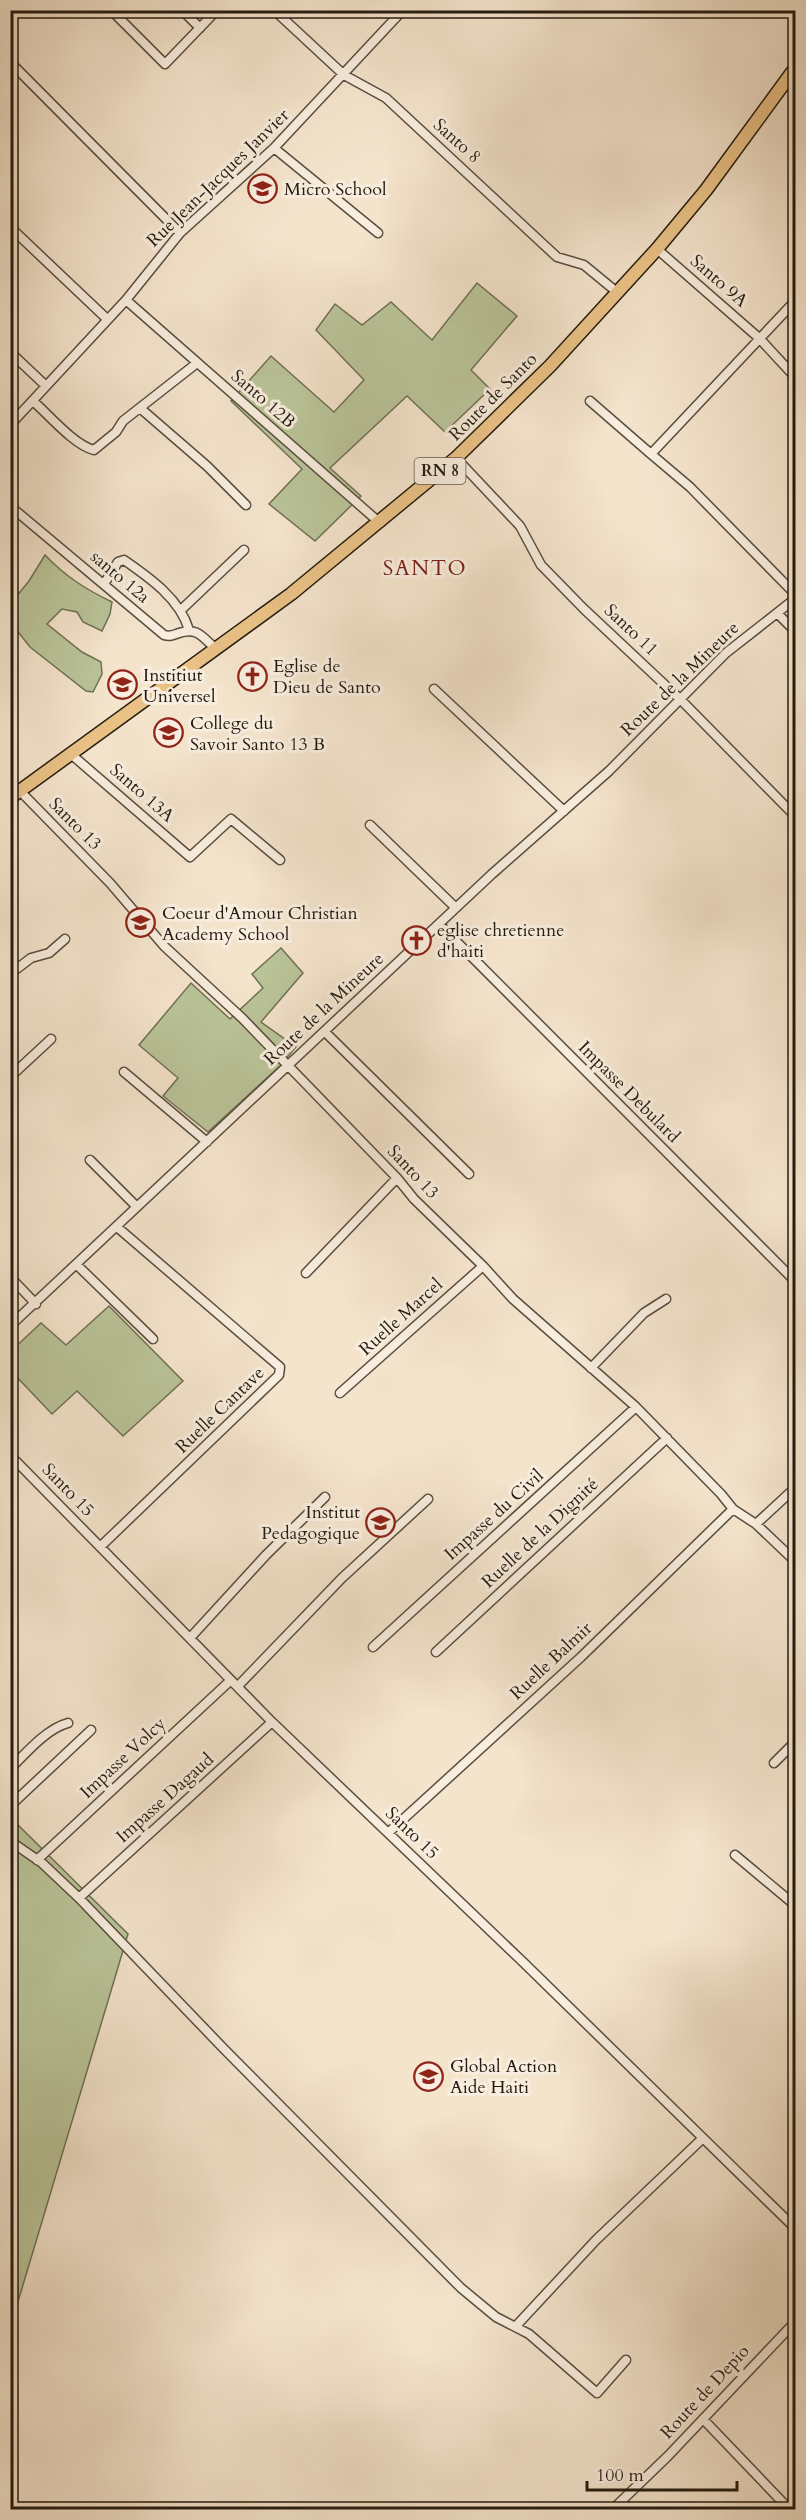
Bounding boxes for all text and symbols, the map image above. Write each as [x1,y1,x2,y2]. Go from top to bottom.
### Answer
street label: Rue Jean-Jacques Janvier [141,103,295,253]
street label: Santo 8 [428,113,486,169]
school or university icon: Micro School [247,173,279,205]
place label: Micro School [284,177,387,202]
street label: Santo 9A [685,249,753,313]
street label: Route de Santo [443,347,543,447]
street label: Santo 12B [225,364,301,434]
road number: RN 8 [414,458,466,484]
street label: santo 12a [85,545,155,609]
district label: SANTO [383,554,467,583]
street label: Santo 11 [598,598,664,662]
street label: Route de la Mineure [615,616,745,742]
place label: Eglise de Dieu de Santo [273,654,381,700]
church icon: Eglise de Dieu de Santo [236,660,268,692]
place label: Institiut Universel [143,663,216,709]
school or university icon: Institiut Universel [106,669,138,701]
place label: College du Savoir Santo 13 B [190,711,325,757]
school or university icon: College du Savoir Santo 13 B [153,717,185,749]
street label: Santo 13A [104,758,180,828]
street label: Santo 13 [43,792,107,856]
place label: Coeur d'Amour Christian Academy School [162,901,358,947]
school or university icon: Coeur d'Amour Christian Academy School [125,907,157,939]
place label: eglise chretienne d'haiti [437,918,564,964]
church icon: eglise chretienne d'haiti [400,924,432,956]
street label: Route de la Mineure [259,947,389,1071]
street label: Impasse Debulard [573,1036,686,1149]
street label: Santo 13 [381,1139,445,1205]
street label: Ruelle Marcel [354,1272,449,1361]
street label: Ruelle Cantave [170,1361,270,1459]
street label: Santo 15 [36,1458,100,1522]
street label: Impasse du Civil [439,1463,549,1566]
street label: Ruelle de la Dignité [476,1472,604,1594]
place label: Institut Pedagogique [261,1500,360,1546]
school or university icon: Institut Pedagogique [365,1506,397,1538]
street label: Ruelle Balmir [504,1616,598,1706]
street label: Impasse Volcy [75,1711,172,1804]
street label: Impasse Dagaud [111,1747,220,1849]
street label: Santo 15 [380,1801,444,1865]
place label: Global Action Aide Haiti [450,2054,558,2100]
school or university icon: Global Action Aide Haiti [413,2060,445,2092]
street label: Route de Depio [655,2339,755,2445]
scale bar [587,2454,737,2492]
text: 100 m [596,2463,644,2488]

